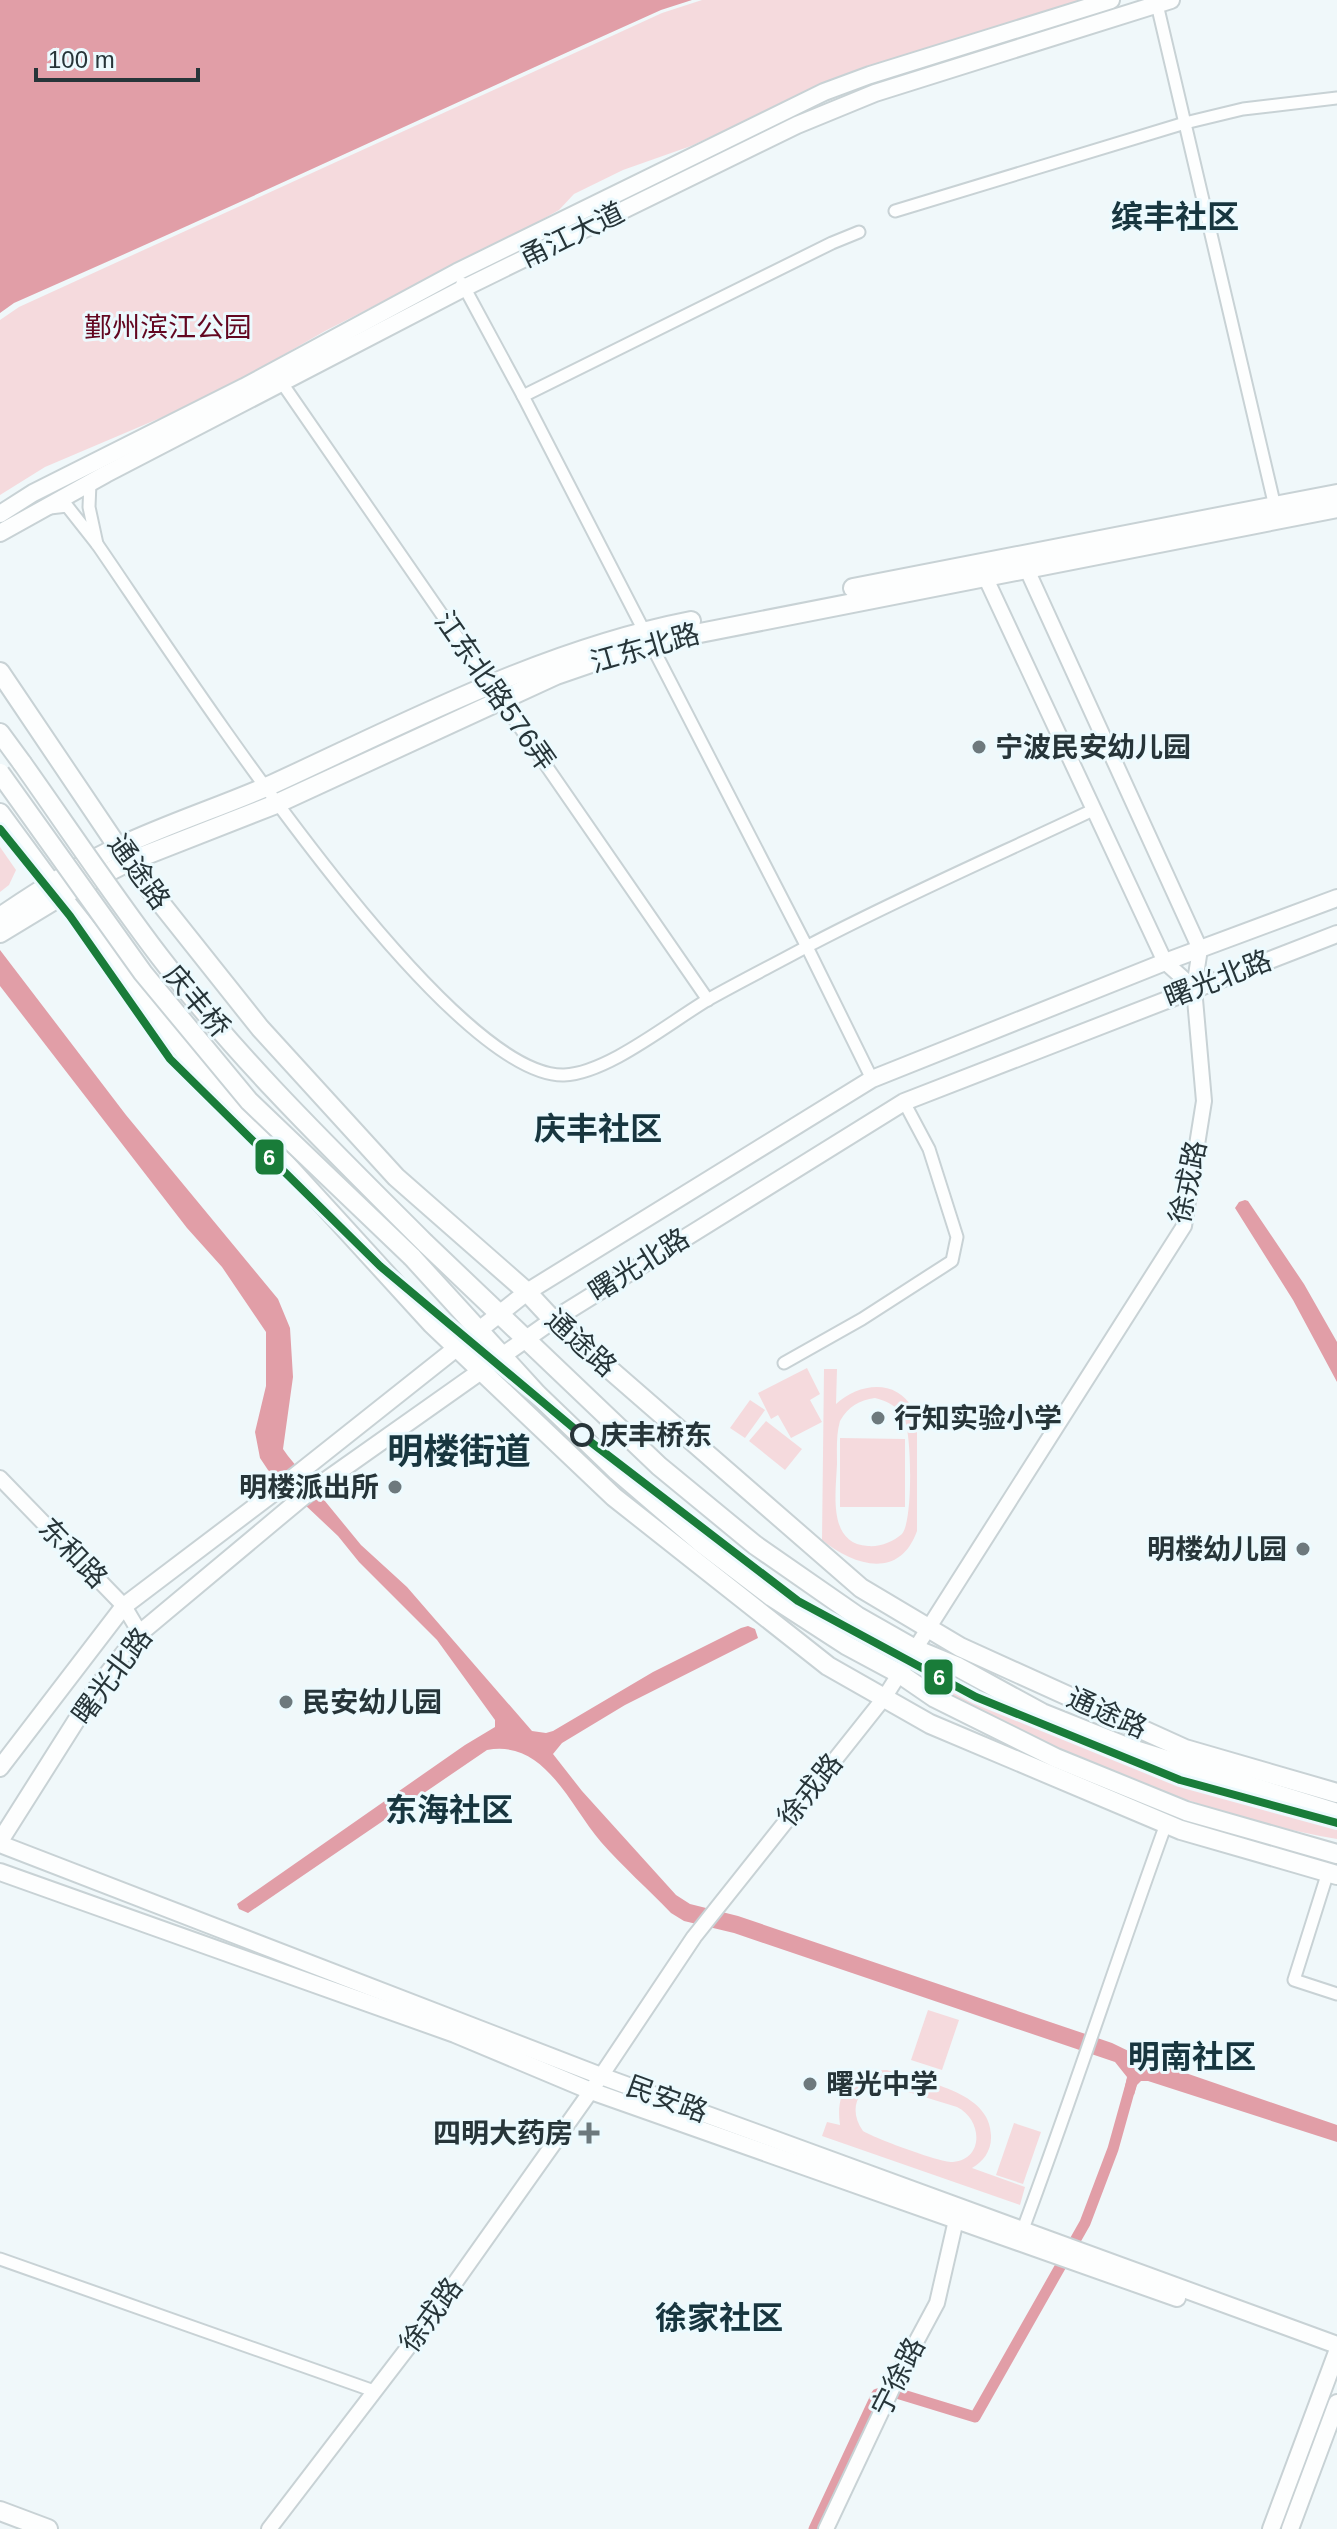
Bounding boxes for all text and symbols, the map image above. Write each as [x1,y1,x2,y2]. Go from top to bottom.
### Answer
scale bar [36,32,198,82]
text: 100 m [48,46,115,73]
street label: 甬江大道 [515,197,629,273]
district label: 缤丰社区 [1111,199,1239,235]
park label: 鄞州滨江公园 [84,312,252,343]
street label: 江东北路576弄 [429,606,561,776]
street label: 江东北路 [587,618,703,678]
place label: 宁波民安幼儿园 [995,732,1191,763]
marker: 宁波民安幼儿园 [970,738,988,756]
street label: 通途路 [102,829,176,915]
street label: 曙光北路 [1160,944,1276,1014]
street label: 庆丰桥 [158,959,236,1043]
district label: 庆丰社区 [534,1111,662,1147]
line badge: 6 [254,1138,285,1176]
street label: 徐戎路 [1164,1138,1212,1226]
text: 6 [263,1145,275,1170]
street label: 曙光北路 [583,1222,695,1308]
street label: 通途路 [539,1303,623,1383]
place label: 行知实验小学 [894,1403,1062,1434]
marker: 行知实验小学 [869,1409,887,1427]
place label: 庆丰桥东 [600,1420,712,1451]
marker: 庆丰桥东 [571,1424,593,1446]
district label: 明楼街道 [387,1431,531,1472]
place label: 明楼派出所 [239,1472,379,1503]
marker: 明楼派出所 [386,1478,404,1496]
street label: 东和路 [33,1512,113,1594]
place label: 明楼幼儿园 [1147,1534,1287,1565]
marker: 明楼幼儿园 [1294,1540,1312,1558]
street label: 曙光北路 [66,1622,158,1730]
line badge: 6 [923,1658,954,1696]
text: 6 [933,1665,945,1690]
street label: 通途路 [1062,1682,1152,1744]
place label: 民安幼儿园 [302,1687,442,1718]
marker: 民安幼儿园 [277,1693,295,1711]
street label: 徐戎路 [772,1748,848,1832]
district label: 东海社区 [385,1792,513,1828]
district label: 明南社区 [1128,2039,1256,2075]
place label: 曙光中学 [826,2069,938,2100]
street label: 民安路 [622,2070,712,2128]
marker: 曙光中学 [801,2075,819,2093]
place label: 四明大药房 [433,2118,573,2149]
marker: 四明大药房 [580,2124,598,2142]
street label: 徐戎路 [394,2272,468,2358]
district label: 徐家社区 [655,2300,783,2336]
street label: 宁徐路 [865,2333,931,2421]

